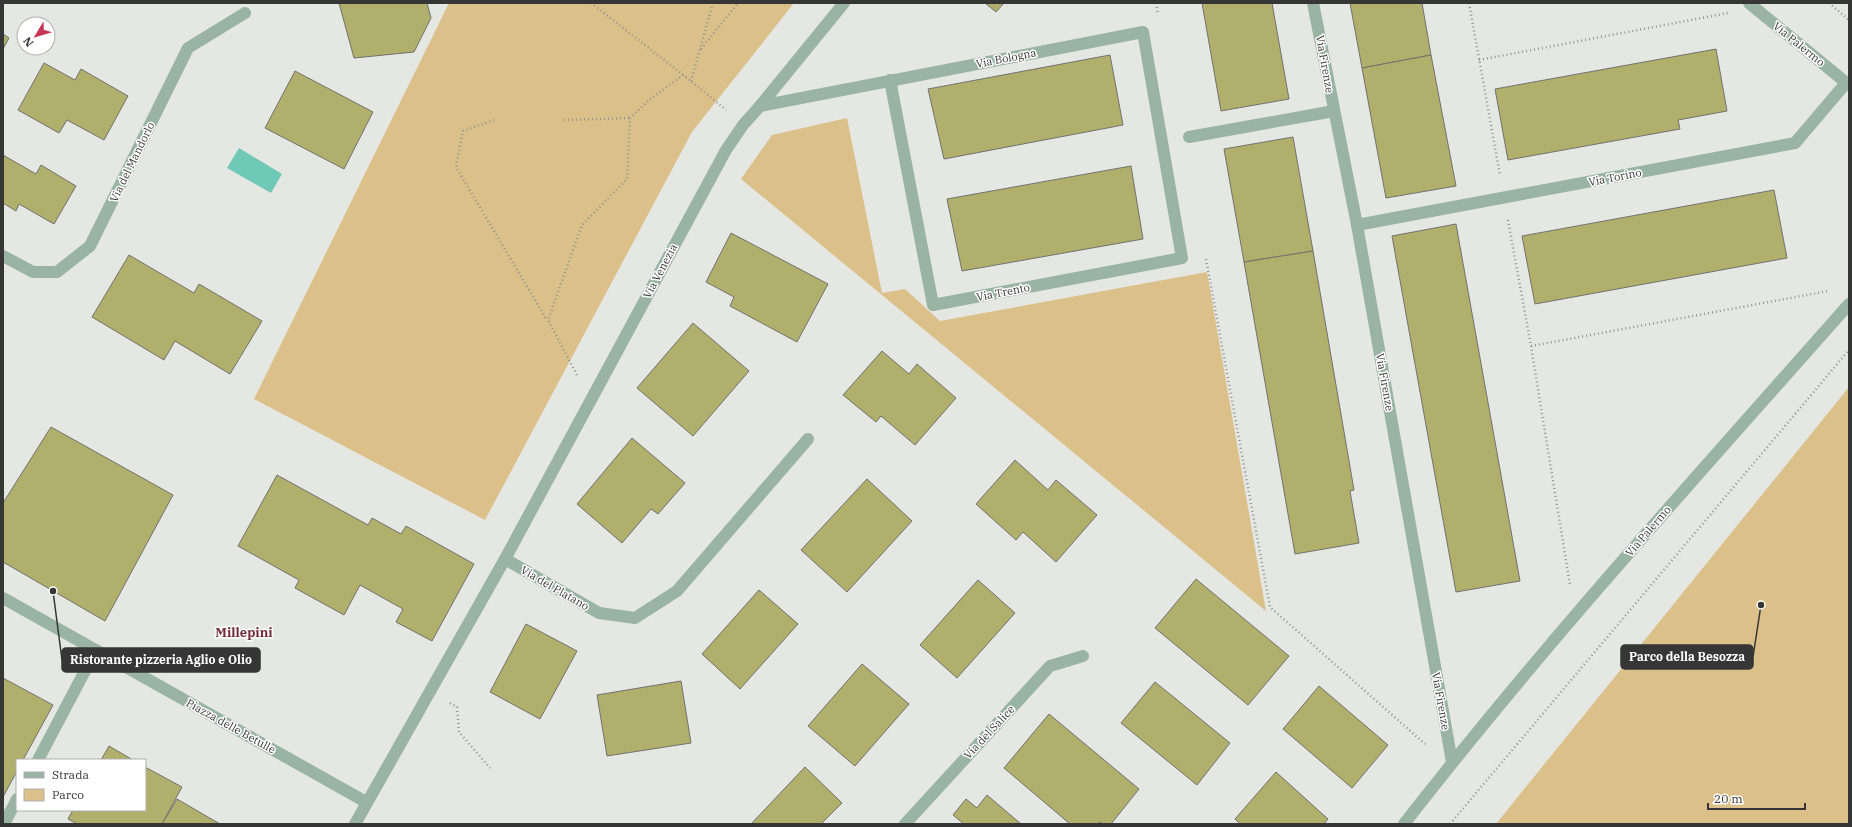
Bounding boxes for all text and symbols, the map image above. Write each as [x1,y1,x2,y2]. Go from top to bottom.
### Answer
north arrow [16,16,56,56]
street label: Via Palermo [1770,19,1828,69]
text: N [20,34,36,50]
street label: Via Firenze [1313,34,1337,94]
street label: Via Bologna [975,45,1037,71]
street label: Via del Mandorlo [107,120,157,204]
street label: Via Torino [1587,165,1643,189]
street label: Via Venezia [640,241,680,301]
street label: Via Trento [975,280,1031,304]
street label: Via Firenze [1373,352,1397,412]
street label: Via Palermo [1622,503,1674,559]
street label: Via del Platano [518,563,592,613]
district label: Millepini [215,624,273,641]
callout: Parco della Besozza [1621,645,1753,669]
callout: Ristorante pizzeria Aglio e Olio [62,648,260,672]
text: Parco della Besozza [1629,649,1745,664]
text: Ristorante pizzeria Aglio e Olio [70,652,252,667]
street label: Via Firenze [1429,671,1453,731]
street label: Piazza delle Betulle [184,696,278,756]
street label: Via del Salice [961,702,1017,762]
legend [16,759,146,811]
text: Strada [52,767,89,782]
scale bar [1708,785,1805,811]
text: Parco [52,787,84,802]
text: 20 m [1714,791,1743,806]

